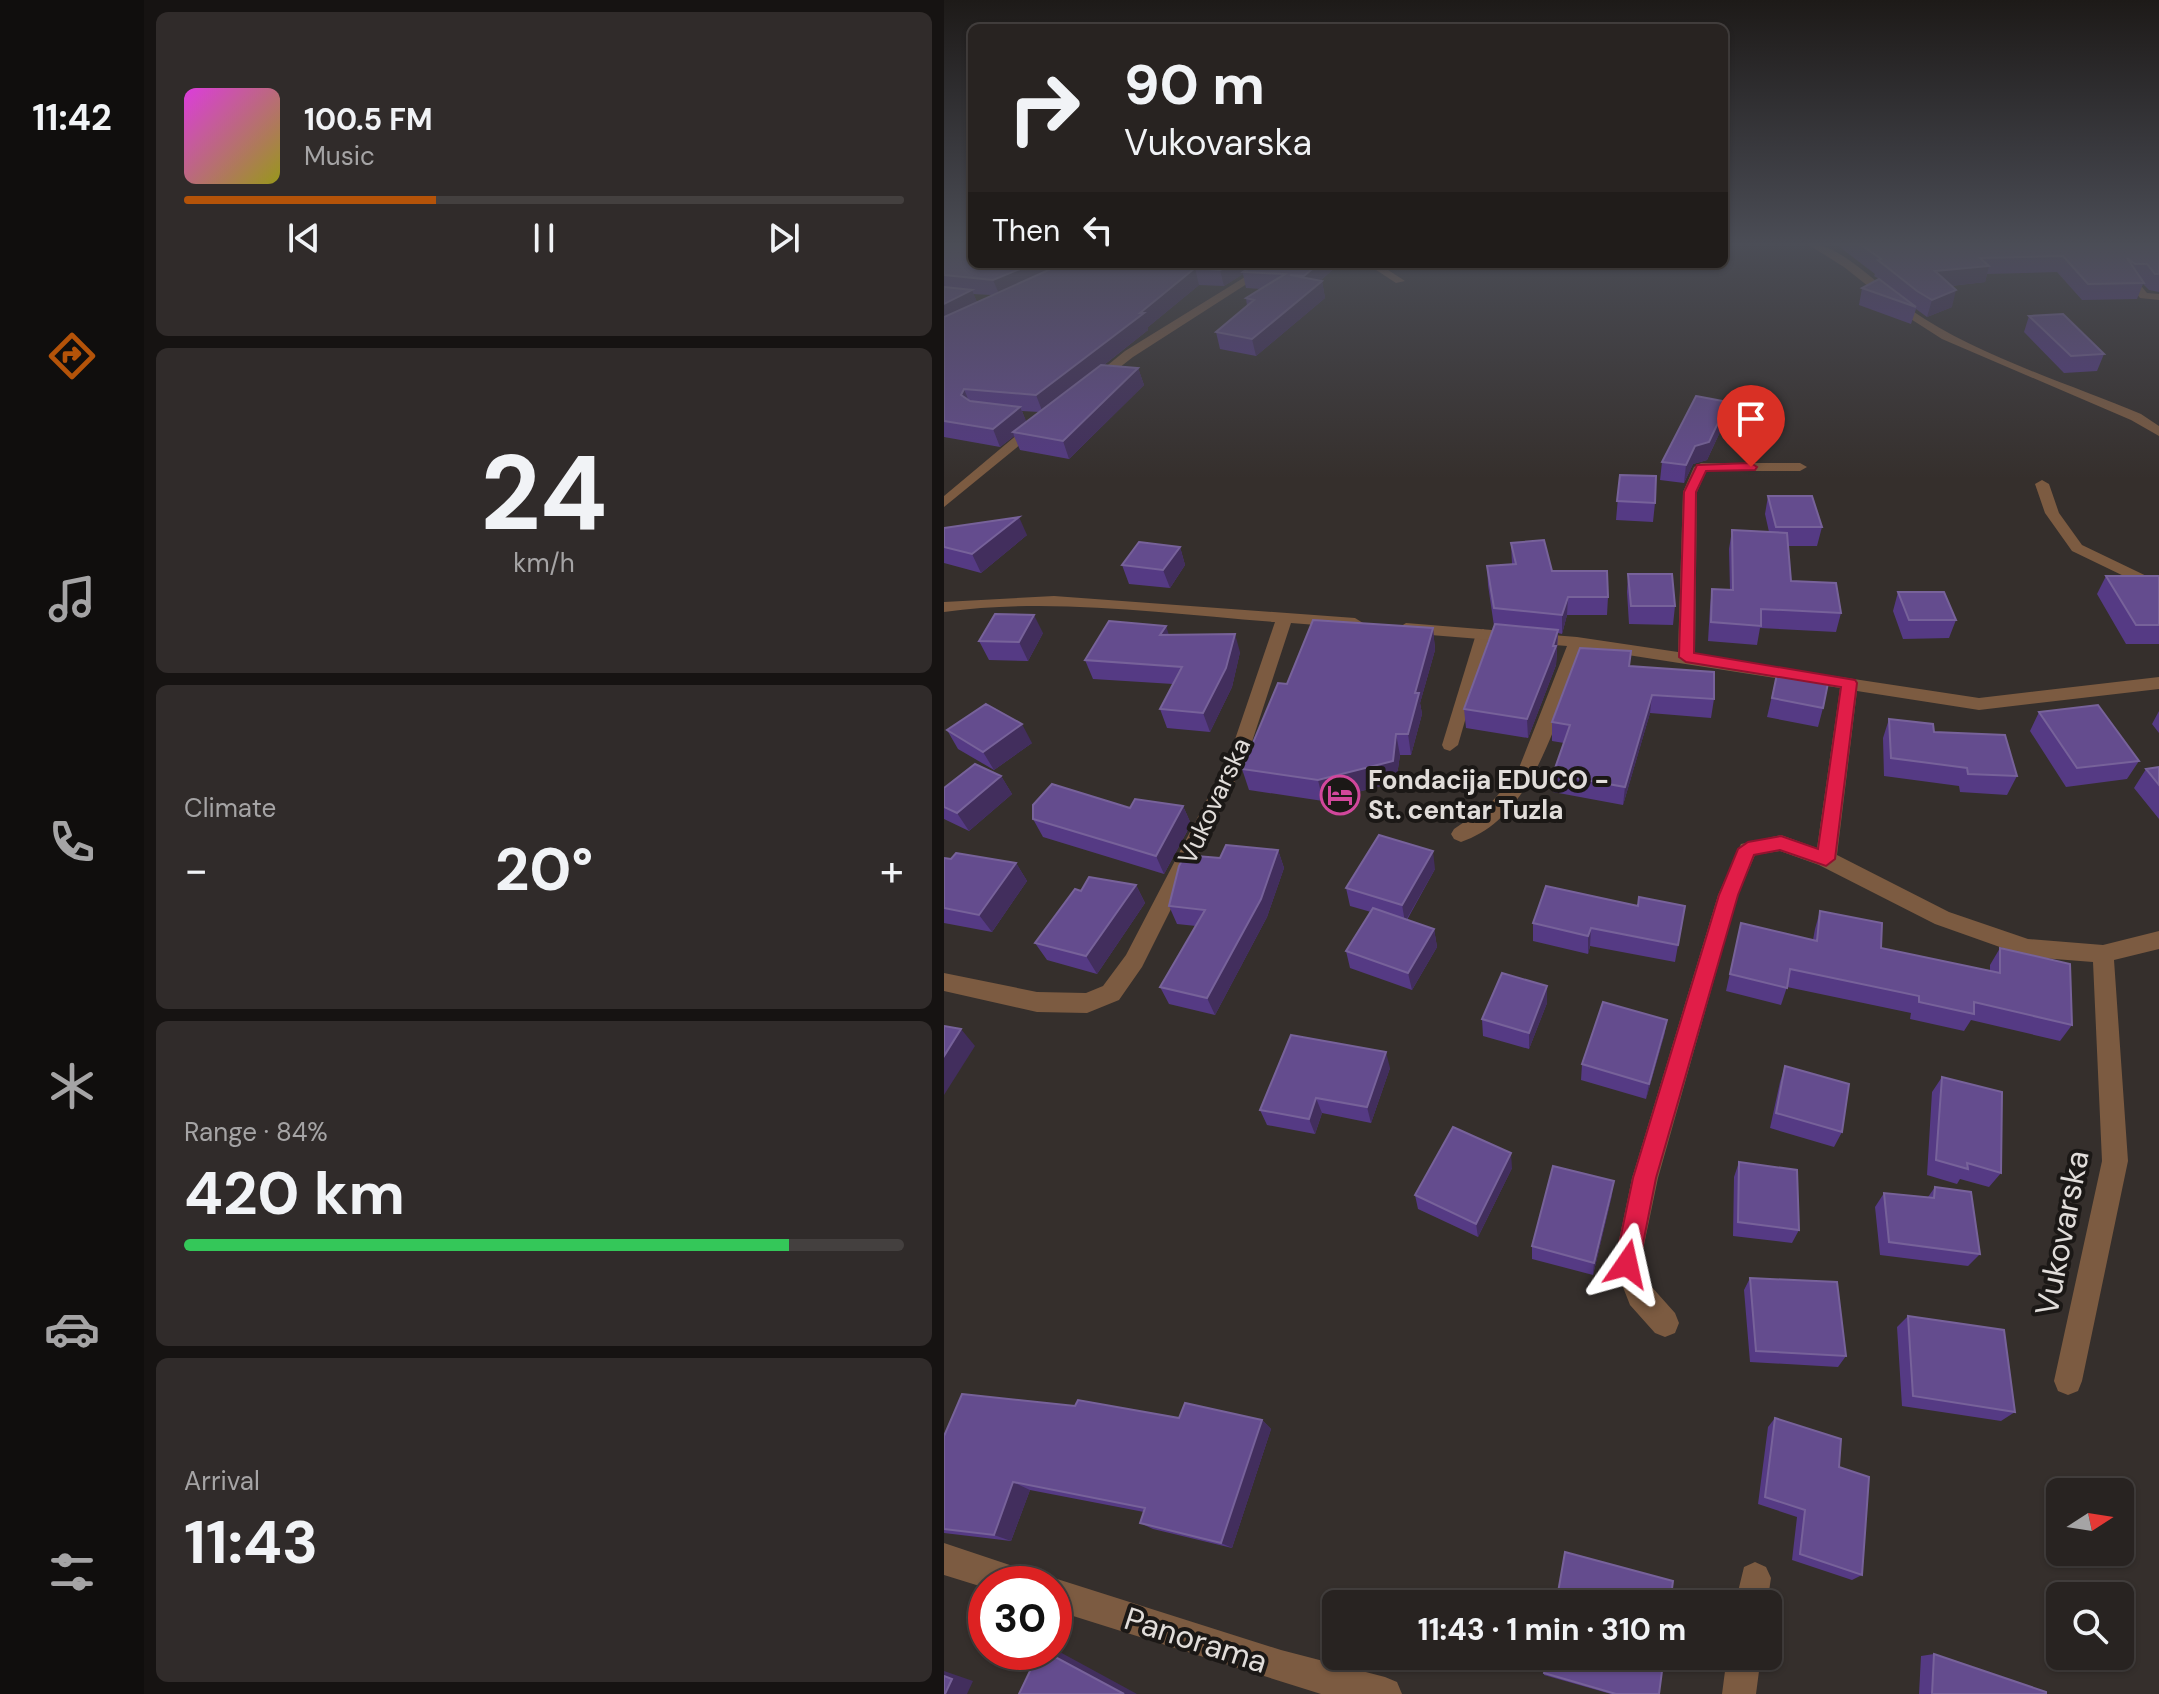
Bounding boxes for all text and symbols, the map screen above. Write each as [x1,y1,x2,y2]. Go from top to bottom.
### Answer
text: 90 m [1124,48,1265,121]
icon: right [992,56,1096,160]
text: 11:42 [32,94,112,141]
text: 100.5 FM [304,100,433,139]
text: Vukovarska [1124,119,1312,166]
text: Music [304,139,375,173]
icon: left [1076,208,1120,252]
text: Then [992,211,1060,250]
icon: previous [282,216,326,260]
icon: pause [522,216,566,260]
icon: next [762,216,806,260]
icon: directions [44,328,100,384]
pin [1717,385,1785,467]
icon: arrive [1729,397,1773,441]
text: 24 [481,426,607,561]
text: km/h [513,546,575,580]
icon: music [44,571,100,627]
street label: Vukovarska [1170,732,1258,870]
place label: Fondacija EDUCO - St. centar Tuzla [1368,763,1609,827]
hotel icon: Fondacija EDUCO - St. centar Tuzla [1319,774,1361,816]
text: Climate [184,791,276,825]
icon: phone [44,814,100,870]
text: 20° [495,830,593,909]
text: − [184,841,208,899]
text: + [880,841,904,899]
icon: climate [44,1058,100,1114]
text: Range · 84% [184,1115,328,1149]
street label: Vukovarska [2025,1147,2099,1319]
text: 420 km [184,1154,405,1233]
position arrow [1585,1222,1669,1306]
icon: car [44,1301,100,1357]
text: Arrival [184,1464,260,1498]
north arrow [2046,1478,2134,1566]
map controls [2046,1478,2134,1670]
text: 11:43 [184,1503,318,1582]
icon: filters [44,1544,100,1600]
speed limit sign: 30 [968,1566,1072,1670]
button: search [2046,1582,2134,1670]
street label: Panorama [1119,1597,1273,1683]
text: 11:43 · 1 min · 310 m [1418,1610,1686,1649]

